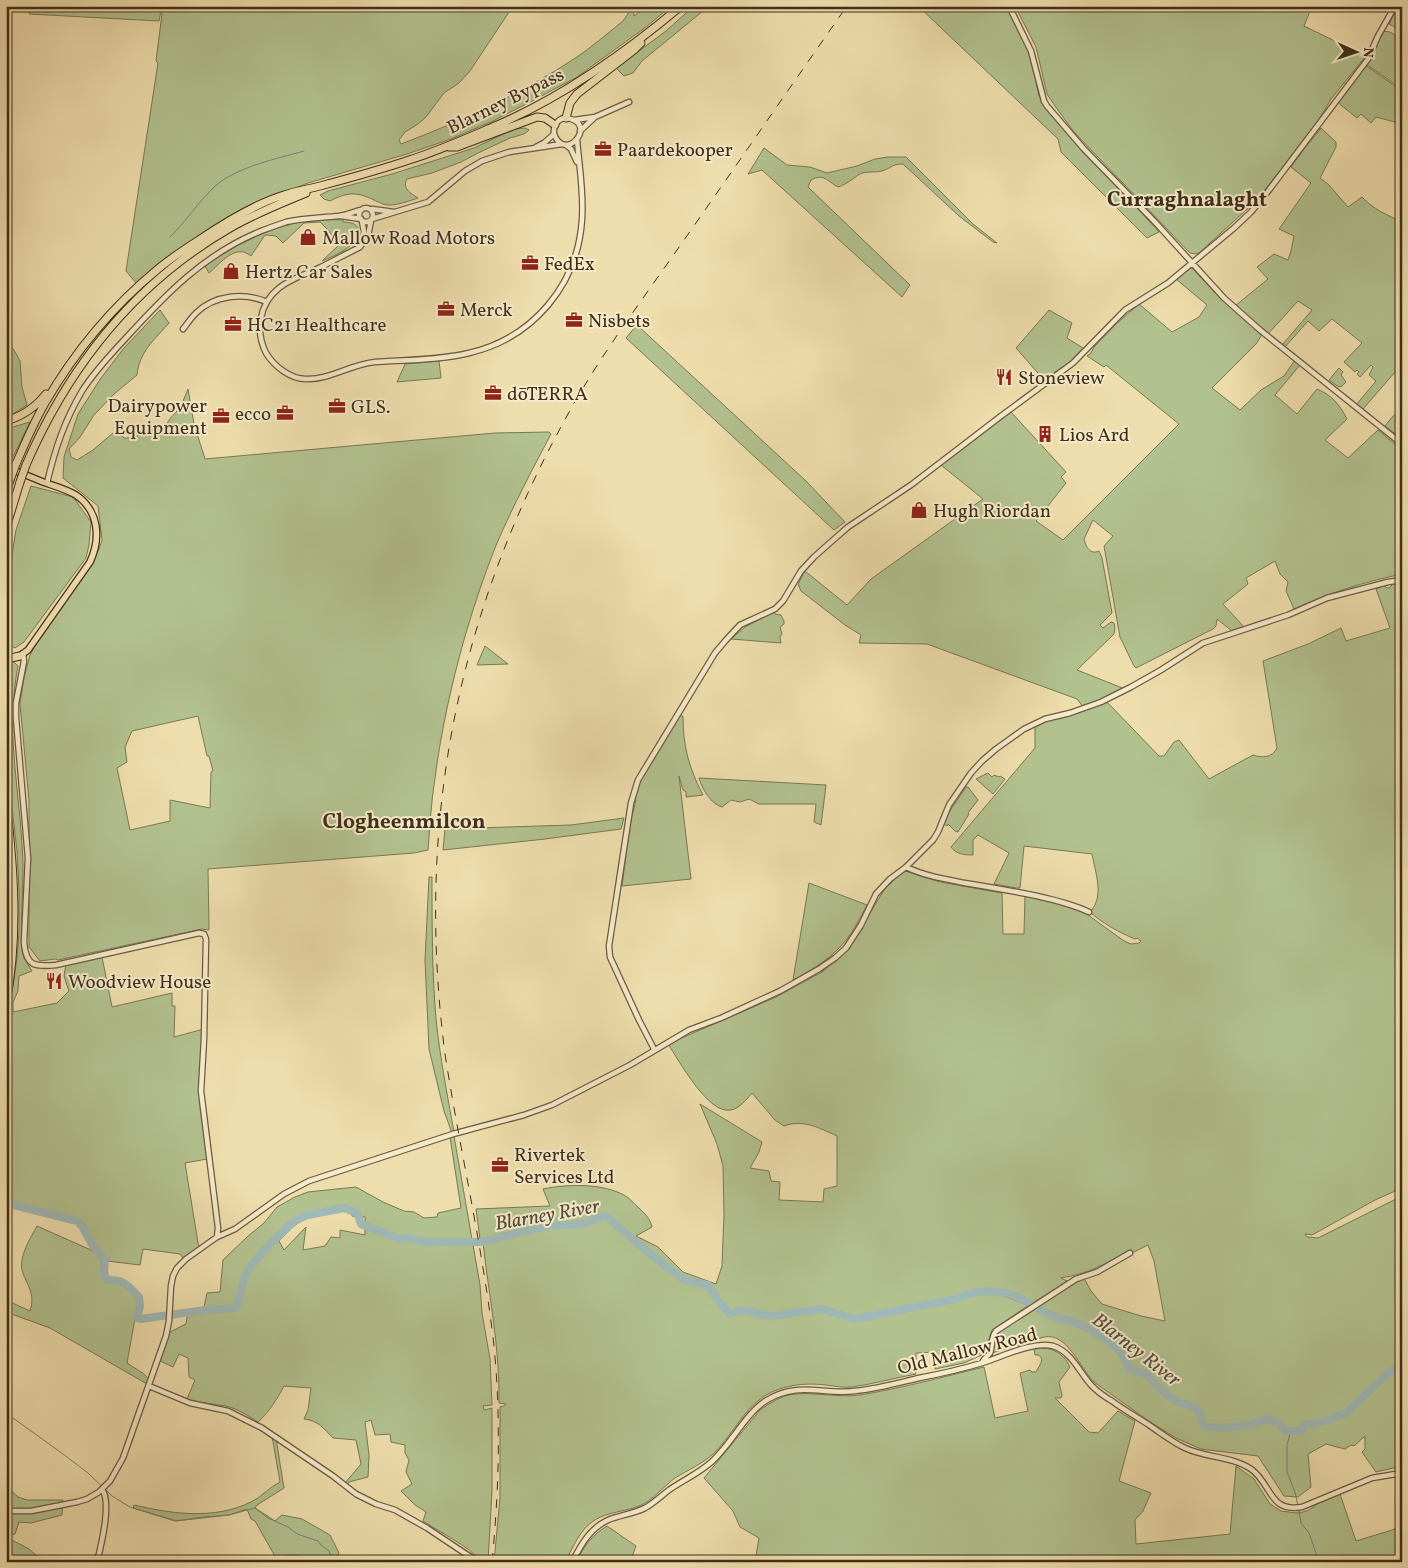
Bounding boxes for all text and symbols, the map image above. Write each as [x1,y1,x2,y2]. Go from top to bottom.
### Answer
north arrow [1330,28,1380,78]
text: N [1358,47,1377,58]
street label: Blarney Bypass [443,62,569,141]
place label: Paardekooper [617,138,733,164]
office icon: Paardekooper [593,139,613,159]
district label: Curraghnalaght [1107,186,1267,215]
place label: Mallow Road Motors [322,226,495,252]
shop icon: Mallow Road Motors [298,227,318,247]
place label: FedEx [544,252,595,278]
office icon: FedEx [520,253,540,273]
place label: Hertz Car Sales [245,260,373,286]
shop icon: Hertz Car Sales [221,261,241,281]
place label: Merck [460,298,513,324]
office icon: Merck [436,299,456,319]
place label: Nisbets [588,309,650,335]
office icon: Nisbets [564,310,584,330]
place label: HC21 Healthcare [247,313,386,339]
office icon: HC21 Healthcare [223,314,243,334]
place label: Stoneview [1018,366,1105,392]
restaurant icon: Stoneview [994,367,1014,387]
place label: dōTERRA [507,382,588,408]
office icon: dōTERRA [483,383,503,403]
place label: Dairypower Equipment [107,394,207,442]
place label: GLS. [351,395,391,421]
office icon: GLS. [327,396,347,416]
place label: ecco [235,402,271,428]
office icon: ecco [275,403,295,423]
office icon: Dairypower Equipment [211,406,231,426]
place label: Lios Ard [1059,423,1129,449]
building icon: Lios Ard [1035,424,1055,444]
place label: Hugh Riordan [933,499,1051,525]
shop icon: Hugh Riordan [909,500,929,520]
district label: Clogheenmilcon [322,808,486,837]
place label: Woodview House [68,970,211,996]
restaurant icon: Woodview House [44,971,64,991]
place label: Rivertek Services Ltd [514,1143,614,1191]
office icon: Rivertek Services Ltd [490,1155,510,1175]
water label: Blarney River [493,1193,602,1239]
water label: Blarney River [1085,1307,1186,1394]
street label: Old Mallow Road [895,1322,1040,1382]

